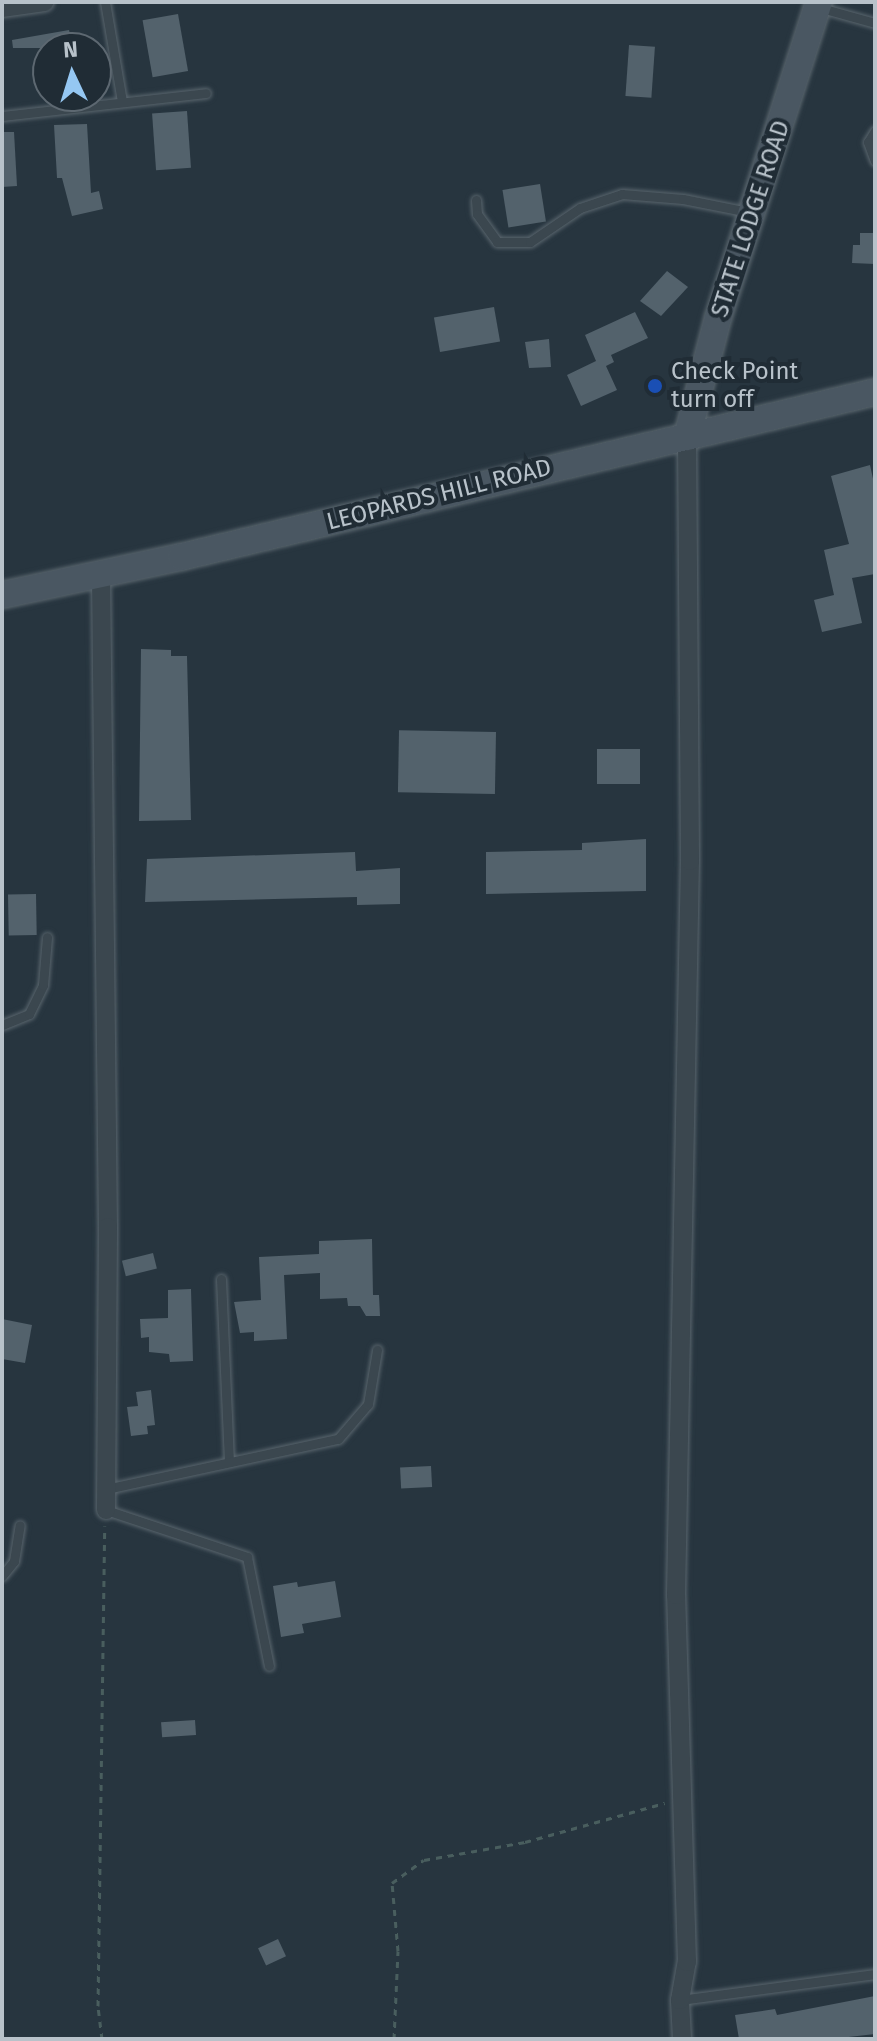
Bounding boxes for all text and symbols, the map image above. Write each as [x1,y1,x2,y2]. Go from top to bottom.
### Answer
north arrow [32,32,112,112]
text: N [62,36,79,64]
street label: STATE LODGE ROAD [706,117,796,321]
place label: Check Point turn off [671,358,798,414]
marker: Check Point turn off [646,377,664,395]
street label: LEOPARDS HILL ROAD [324,453,554,537]

